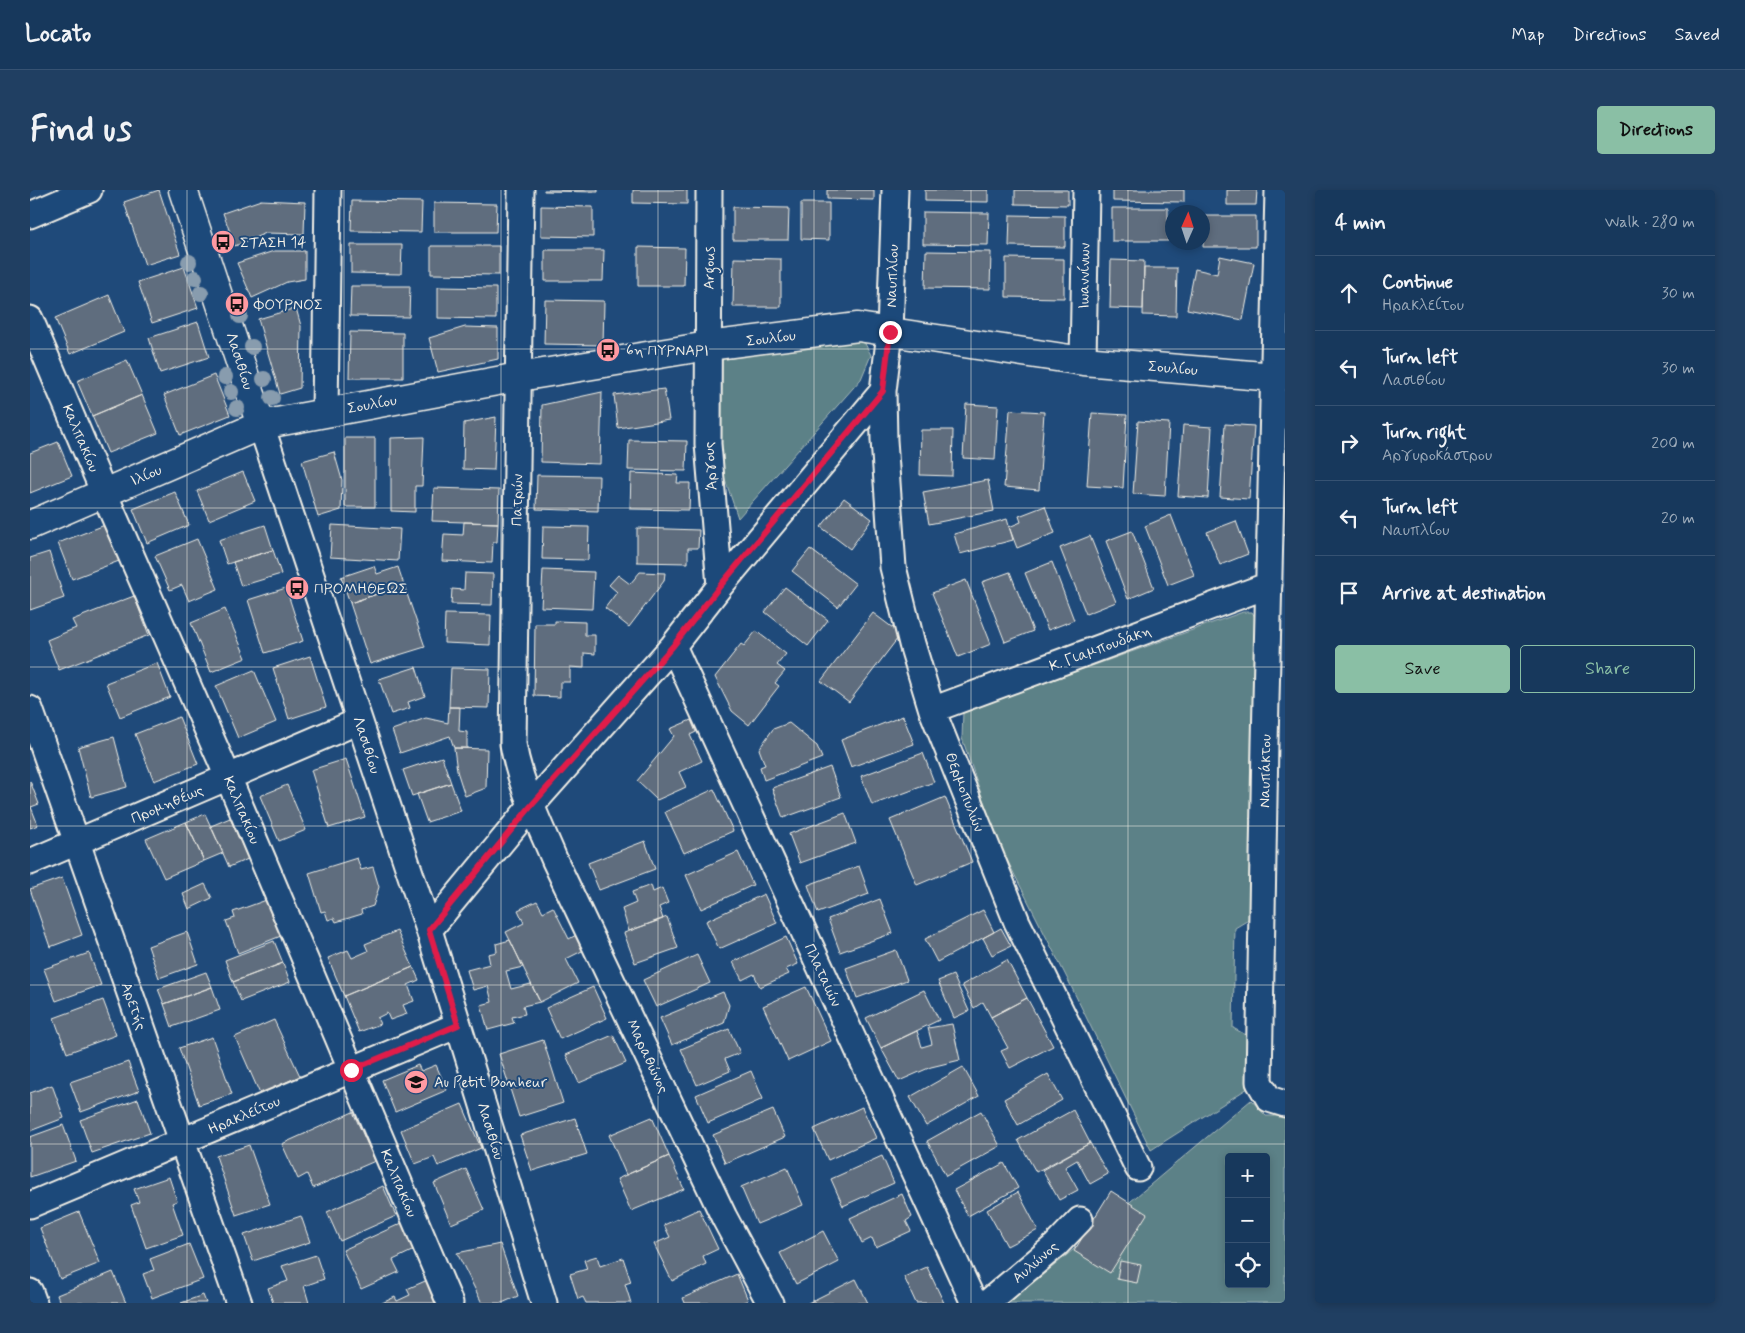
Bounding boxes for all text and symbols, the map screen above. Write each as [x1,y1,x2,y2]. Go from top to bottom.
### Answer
text: Locato [25,19,91,50]
text: Map [1512,23,1545,47]
text: Directions [1573,23,1647,47]
text: Saved [1675,23,1720,47]
button: Directions [1597,106,1715,154]
text: Find us [30,107,132,153]
north arrow [1165,205,1210,250]
text: 4 min [1335,209,1386,237]
text: Walk · 280 m [1605,212,1695,233]
bus stop icon: ΣΤΑΣΗ 14 [210,229,236,255]
place label: ΣΤΑΣΗ 14 [240,233,306,253]
street label: Ιωαννίνων [1074,242,1096,309]
street label: Ναυπλίου [882,244,904,308]
street label: Argous [700,246,721,290]
text: Continue [1382,270,1453,295]
icon: ahead [1335,279,1363,307]
text: 30 m [1662,283,1695,304]
bus stop icon: ΦΟΥΡΝΟΣ [224,291,250,317]
place label: ΦΟΥΡΝΟΣ [253,295,323,315]
text: Ηρακλείτου [1382,295,1464,316]
route end [879,321,902,344]
street label: Σουλίου [745,326,797,352]
street label: Λασιθίου [220,330,258,393]
bus stop icon: 6η ΠΥΡΝΑΡΙ [595,337,621,363]
place label: 6η ΠΥΡΝΑΡΙ [626,341,709,361]
text: Turn left [1382,345,1458,370]
icon: left [1335,354,1363,382]
street label: Σουλίου [1147,357,1199,381]
text: 30 m [1662,358,1695,379]
text: Λασιθίου [1382,370,1445,391]
street label: Σουλίου [346,391,399,419]
street label: Καλπακίου [57,401,103,476]
text: Turn right [1382,420,1466,445]
icon: right [1335,429,1363,457]
text: 200 m [1651,433,1695,454]
street label: Άργους [699,441,723,491]
text: Αργυροκάστρου [1382,445,1492,466]
street label: Ιλίου [128,460,165,491]
street label: Πατρών [508,473,528,526]
text: Turn left [1382,495,1458,520]
icon: left [1335,504,1363,532]
text: 20 m [1661,508,1695,529]
text: Ναυπλίου [1382,520,1449,541]
bus stop icon: ΠΡΟΜΗΘΕΩΣ [284,575,310,601]
place label: ΠΡΟΜΗΘΕΩΣ [314,579,408,599]
icon: arrive [1335,579,1363,607]
text: Arrive at destination [1382,581,1546,606]
street label: Κ. Γιαμπουδάκη [1047,621,1154,677]
button: Save [1335,645,1510,693]
button: Share [1520,645,1695,693]
street label: Λασιθίου [347,714,385,777]
street label: Ναυπάκτου [1255,734,1277,808]
street label: Θερμοπυλών [940,750,989,835]
street label: Καλπακίου [218,773,264,848]
street label: Προμηθέως [128,781,207,829]
street label: Πλαταιών [799,941,846,1011]
street label: Αρετής [116,980,151,1033]
street label: Μαραθώνος [621,1016,673,1097]
route start [340,1059,363,1082]
school or university icon: Au Petit Bonheur [403,1069,429,1095]
place label: Au Petit Bonheur [434,1073,548,1093]
street label: Ηρακλείτου [205,1092,284,1140]
street label: Λασιθίου [472,1100,508,1163]
street label: Καλπακίου [375,1146,421,1221]
map controls [1225,1153,1270,1288]
button: + [1225,1153,1270,1198]
button: − [1225,1198,1270,1243]
street label: Αυλώνος [1008,1237,1063,1288]
button: locate [1225,1243,1270,1288]

